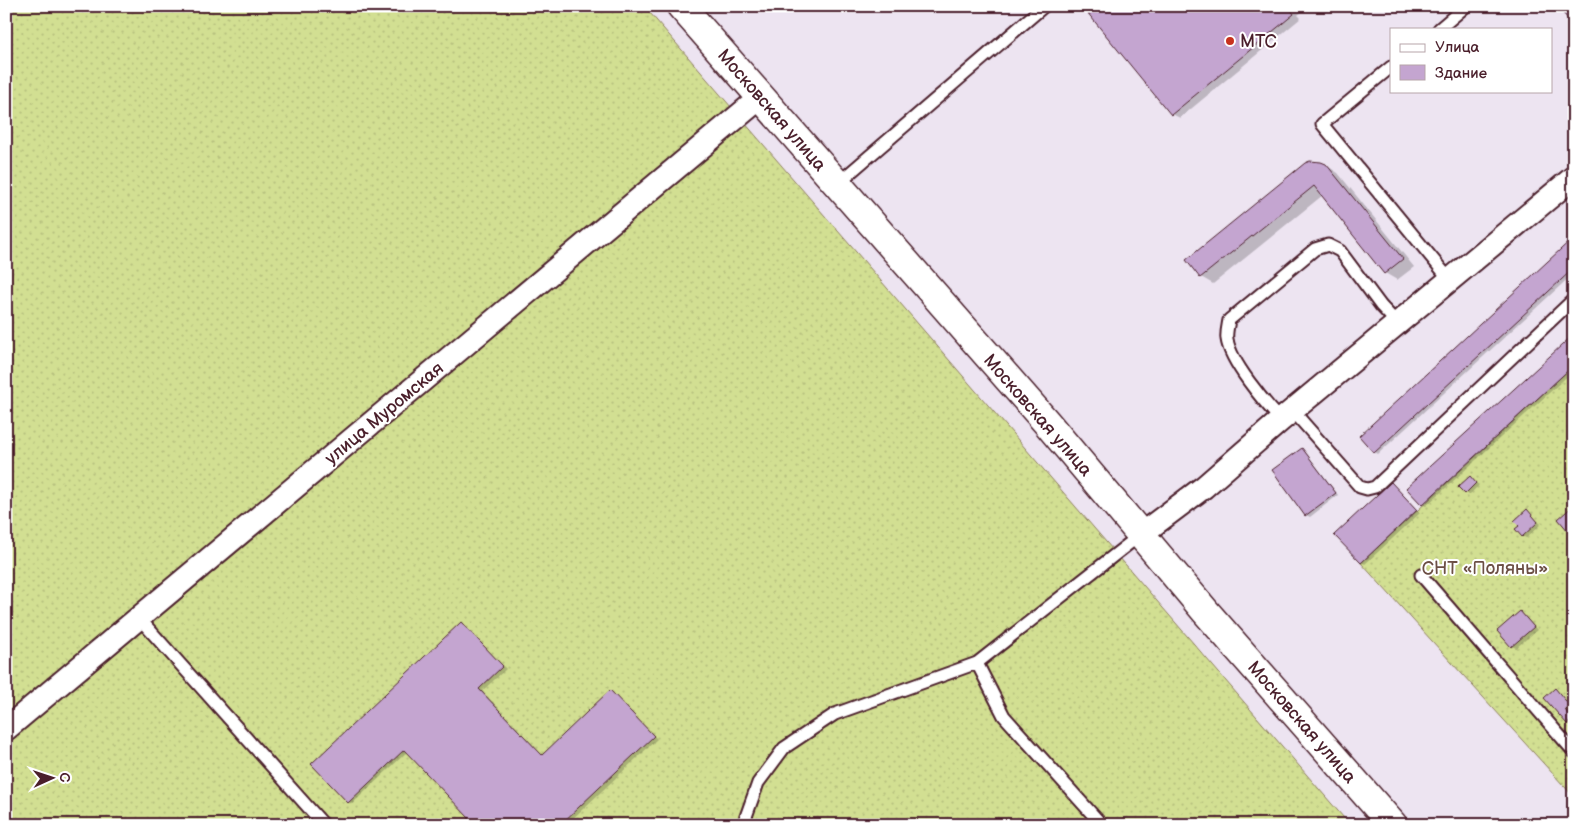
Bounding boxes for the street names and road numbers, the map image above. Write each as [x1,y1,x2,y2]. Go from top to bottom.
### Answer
street label: Московская улица [713,45,831,176]
street label: Московская улица [979,350,1097,481]
street label: улица Муромская [321,358,448,469]
street label: Московская улица [1243,657,1361,788]

